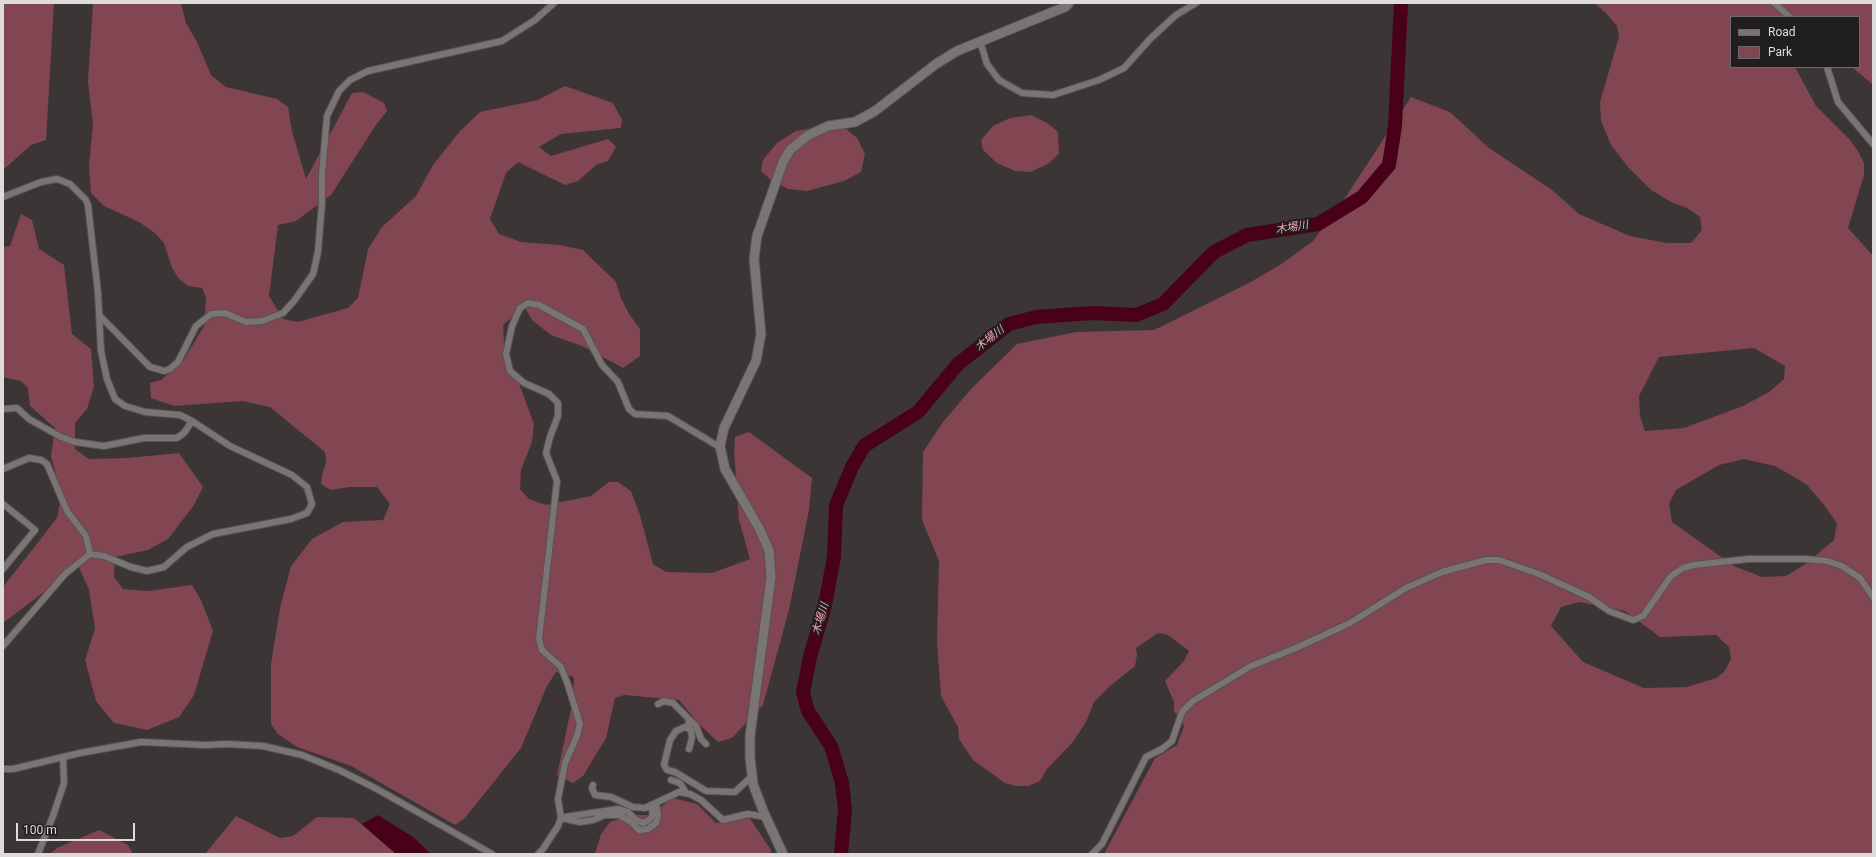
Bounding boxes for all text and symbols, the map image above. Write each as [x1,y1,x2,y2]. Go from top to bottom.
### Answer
legend [1730,16,1860,68]
text: Road [1768,25,1796,39]
text: Park [1768,45,1792,59]
water label: 木場川 [1275,219,1309,237]
water label: 木場川 [973,324,1007,354]
water label: 木場川 [810,601,832,637]
scale bar [18,815,137,841]
text: 100 m [23,823,57,837]

